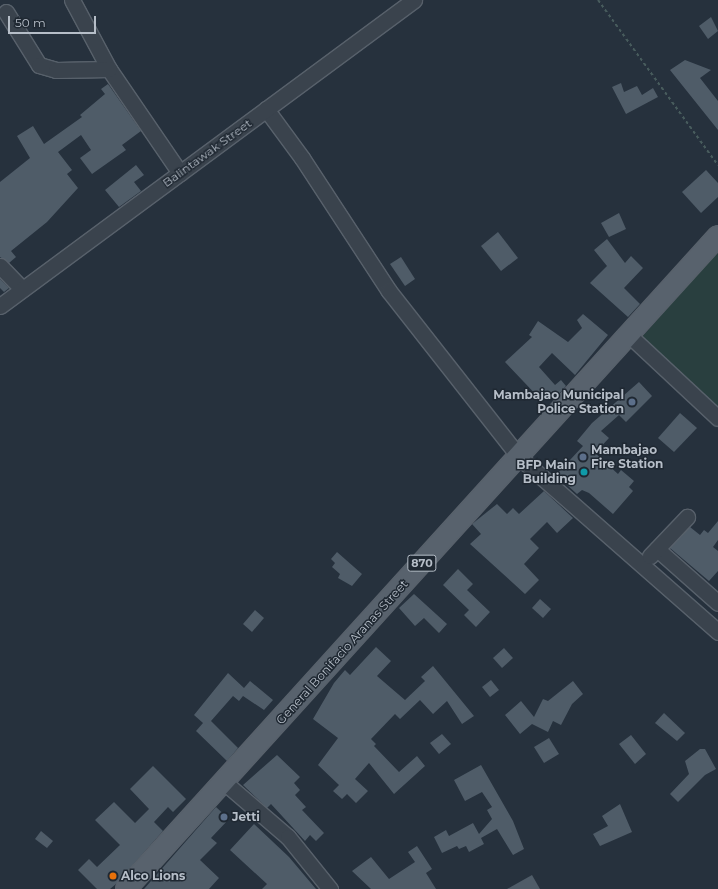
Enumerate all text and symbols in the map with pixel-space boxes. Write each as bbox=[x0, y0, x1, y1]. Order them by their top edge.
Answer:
scale bar bbox=[10, 8, 98, 34]
text: 50 m bbox=[15, 15, 46, 30]
street label: Balintawak Street bbox=[160, 116, 254, 190]
place label: Mambajao Municipal Police Station bbox=[493, 388, 624, 416]
marker: Mambajao Municipal Police Station bbox=[627, 397, 637, 407]
place label: Mambajao Fire Station bbox=[591, 443, 663, 471]
marker: Mambajao Fire Station bbox=[578, 452, 588, 462]
place label: BFP Main Building bbox=[516, 458, 576, 486]
marker: BFP Main Building bbox=[579, 467, 589, 477]
road number: 870 bbox=[407, 554, 437, 572]
street label: General Bonifacio Aranas Street bbox=[273, 577, 411, 727]
place label: Jetti bbox=[232, 810, 260, 824]
marker: Jetti bbox=[219, 812, 229, 822]
place label: Alco Lions bbox=[121, 869, 185, 883]
marker: Alco Lions bbox=[108, 871, 118, 881]

